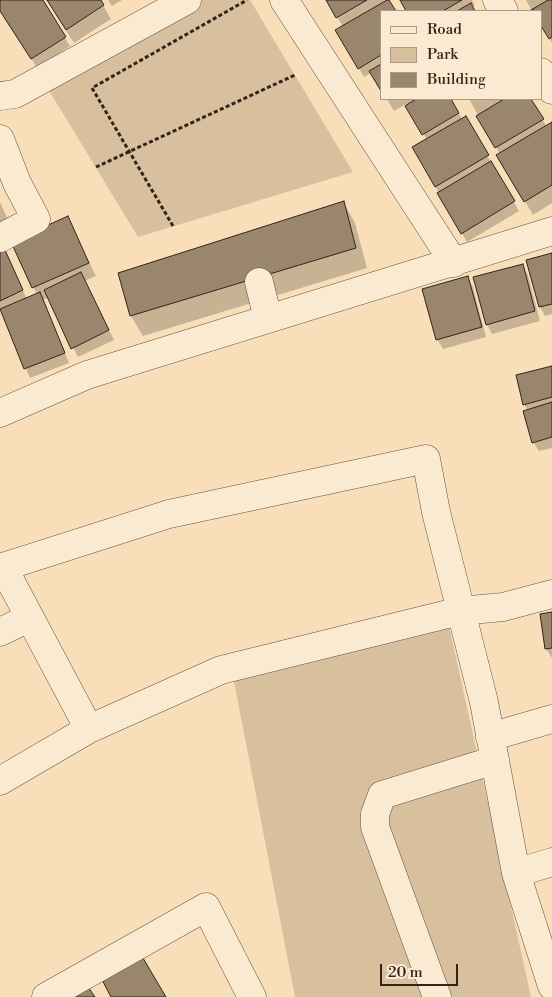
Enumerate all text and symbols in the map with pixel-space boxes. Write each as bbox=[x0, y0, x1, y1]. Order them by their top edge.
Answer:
legend bbox=[380, 10, 542, 100]
text: Road bbox=[427, 20, 462, 39]
text: Park bbox=[427, 45, 458, 64]
text: Building bbox=[427, 70, 486, 89]
scale bar bbox=[382, 954, 460, 986]
text: 20 m bbox=[388, 963, 423, 982]

